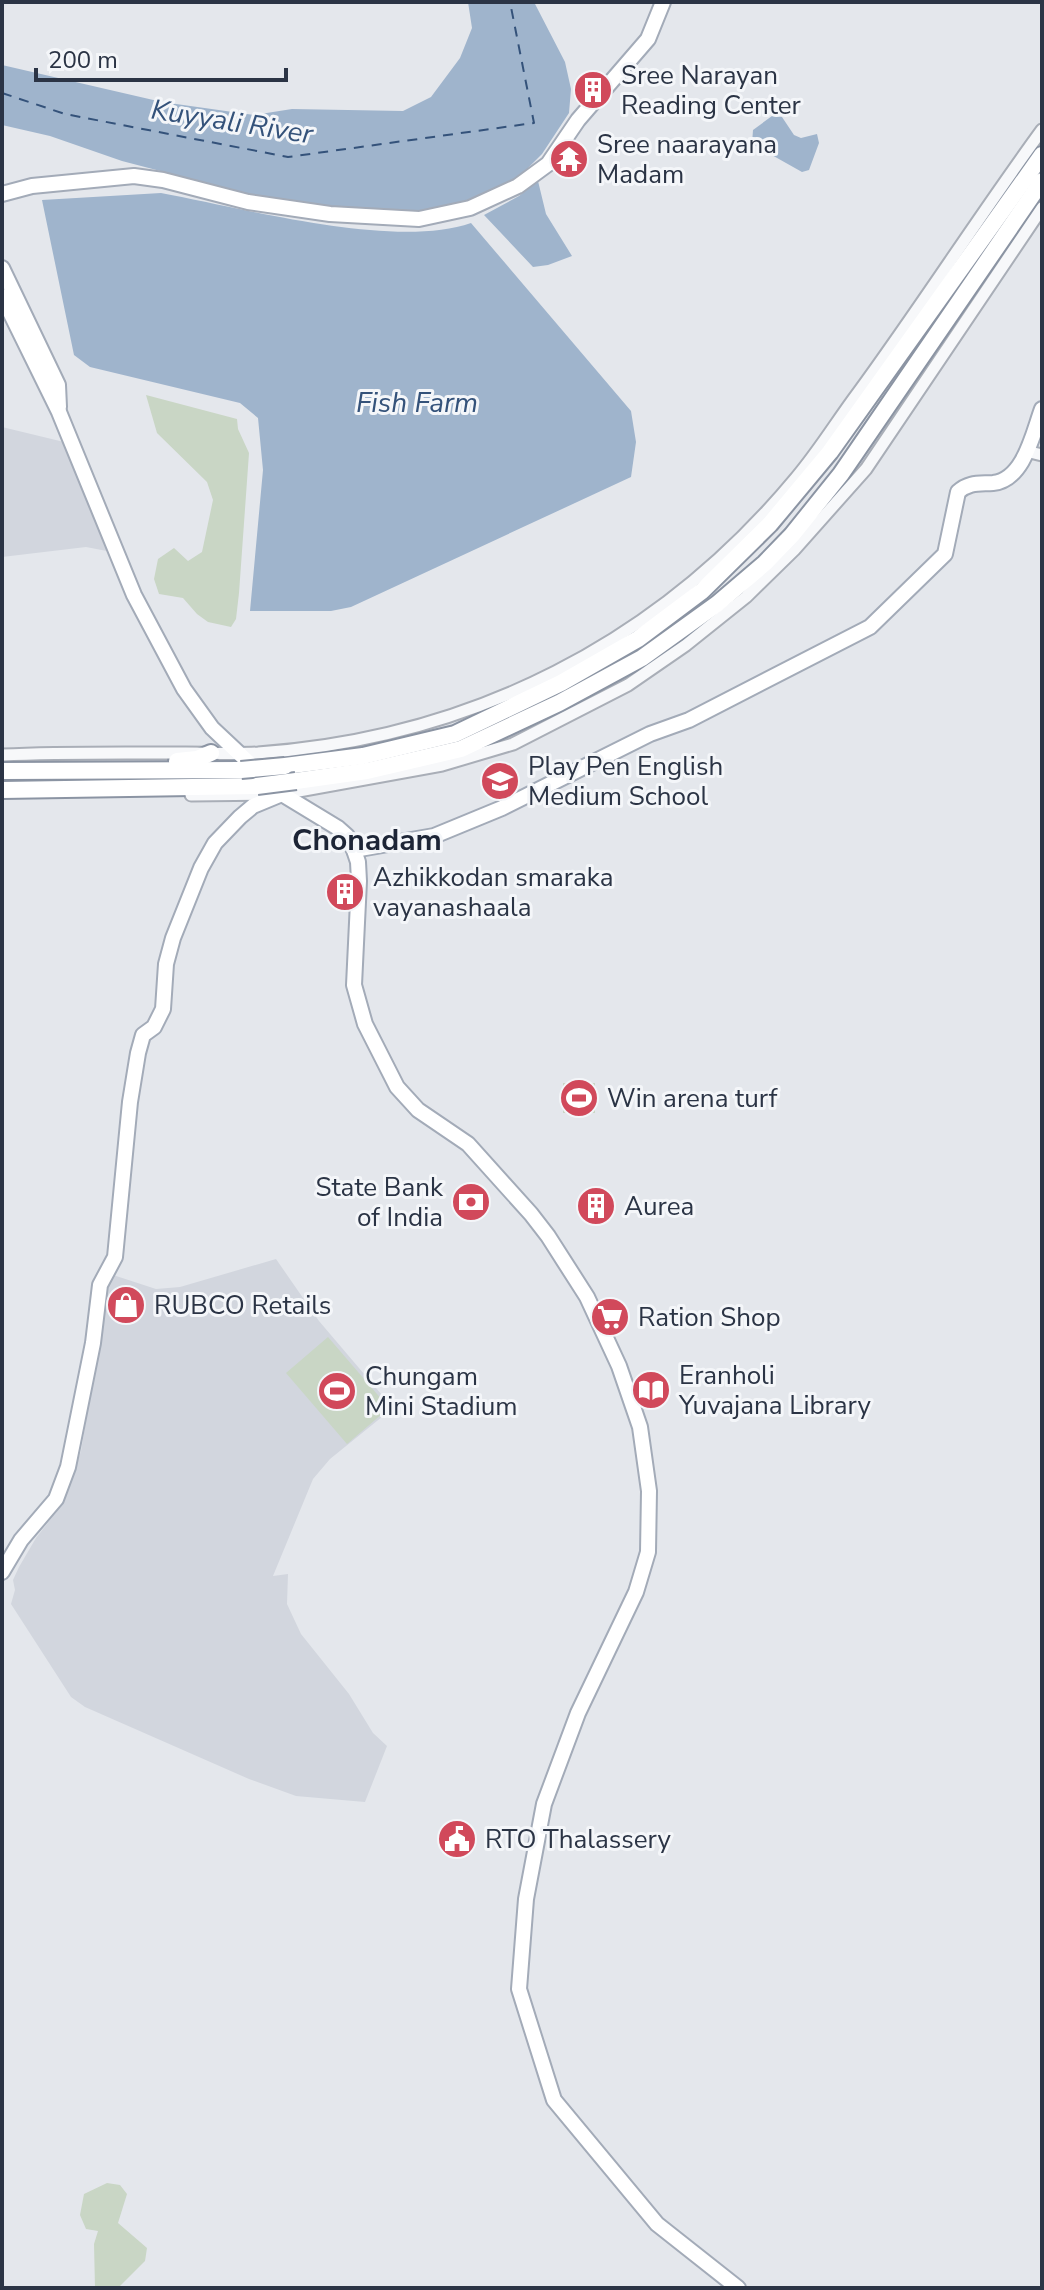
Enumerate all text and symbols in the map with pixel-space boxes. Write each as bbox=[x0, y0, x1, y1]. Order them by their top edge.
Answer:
scale bar bbox=[36, 32, 286, 82]
text: 200 m bbox=[48, 44, 118, 76]
place label: Sree Narayan Reading Center bbox=[621, 58, 802, 123]
building icon: Sree Narayan Reading Center bbox=[572, 69, 614, 111]
water label: Kuyyali River bbox=[148, 90, 316, 154]
place label: Sree naarayana Madam bbox=[597, 127, 777, 192]
temple icon: Sree naarayana Madam bbox=[548, 138, 590, 180]
water label: Fish Farm bbox=[356, 384, 478, 422]
place label: Play Pen English Medium School bbox=[528, 749, 723, 814]
school or university icon: Play Pen English Medium School bbox=[479, 760, 521, 802]
district label: Chonadam bbox=[292, 820, 442, 861]
place label: Azhikkodan smaraka vayanashaala bbox=[373, 860, 613, 925]
building icon: Azhikkodan smaraka vayanashaala bbox=[324, 871, 366, 913]
sports icon: Win arena turf bbox=[558, 1077, 600, 1119]
place label: Win arena turf bbox=[607, 1081, 778, 1116]
place label: State Bank of India bbox=[316, 1170, 444, 1235]
bank icon: State Bank of India bbox=[450, 1181, 492, 1223]
building icon: Aurea bbox=[575, 1185, 617, 1227]
place label: Aurea bbox=[624, 1189, 694, 1224]
shop icon: RUBCO Retails bbox=[105, 1284, 147, 1326]
place label: RUBCO Retails bbox=[154, 1288, 331, 1323]
supermarket icon: Ration Shop bbox=[589, 1296, 631, 1338]
place label: Ration Shop bbox=[638, 1300, 781, 1335]
place label: Eranholi Yuvajana Library bbox=[678, 1358, 872, 1423]
place label: Chungam Mini Stadium bbox=[365, 1359, 518, 1424]
library icon: Eranholi Yuvajana Library bbox=[630, 1369, 672, 1411]
sports icon: Chungam Mini Stadium bbox=[316, 1370, 358, 1412]
public building icon: RTO Thalassery bbox=[436, 1818, 478, 1860]
place label: RTO Thalassery bbox=[485, 1822, 672, 1857]

